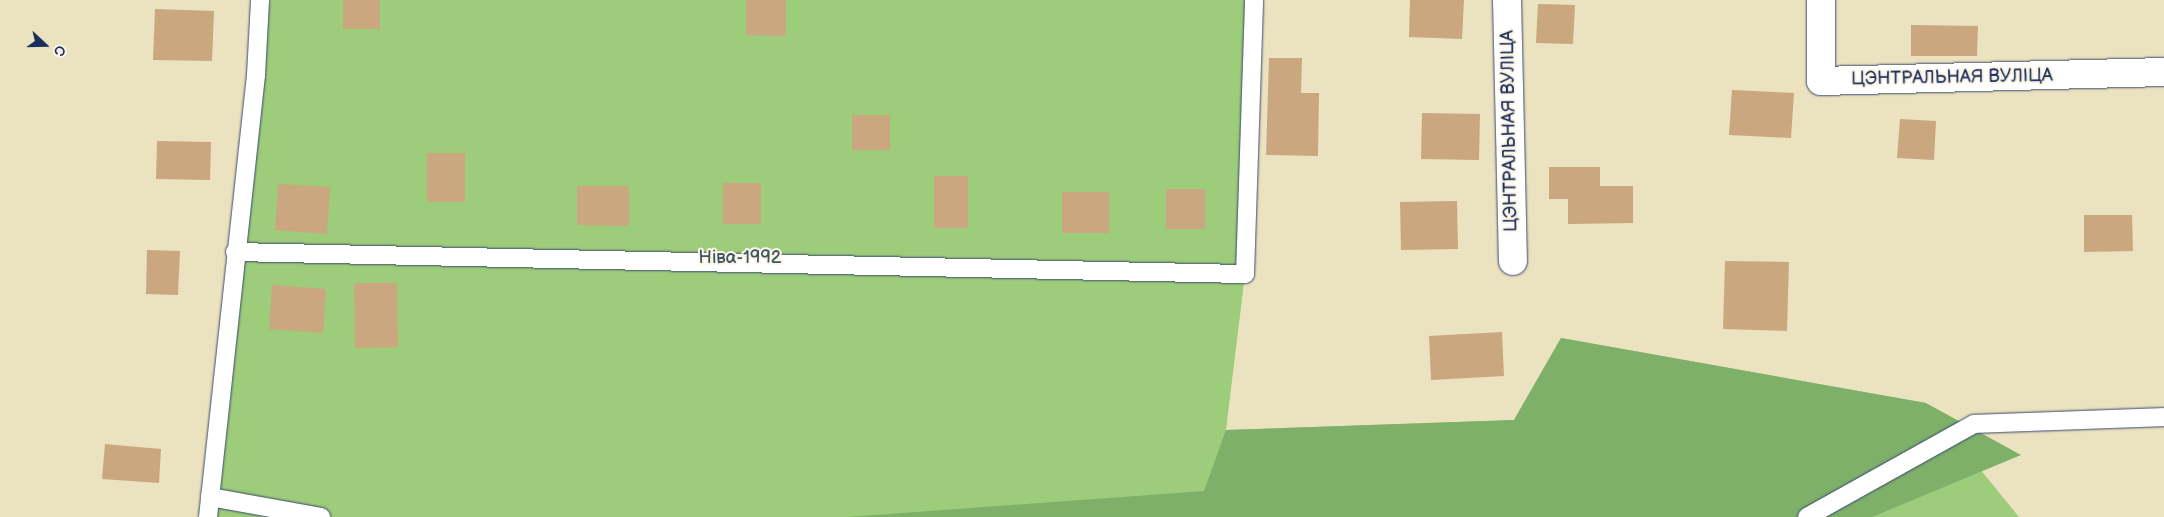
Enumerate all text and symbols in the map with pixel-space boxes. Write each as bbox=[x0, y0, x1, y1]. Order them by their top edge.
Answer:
north arrow bbox=[20, 20, 70, 70]
street label: ЦЭНТРАЛЬНАЯ ВУЛІЦА bbox=[1497, 30, 1523, 232]
text: С bbox=[50, 43, 69, 58]
street label: ЦЭНТРАЛЬНАЯ ВУЛІЦА bbox=[1851, 65, 2053, 91]
park label: Ніва-1992 bbox=[699, 247, 781, 269]

